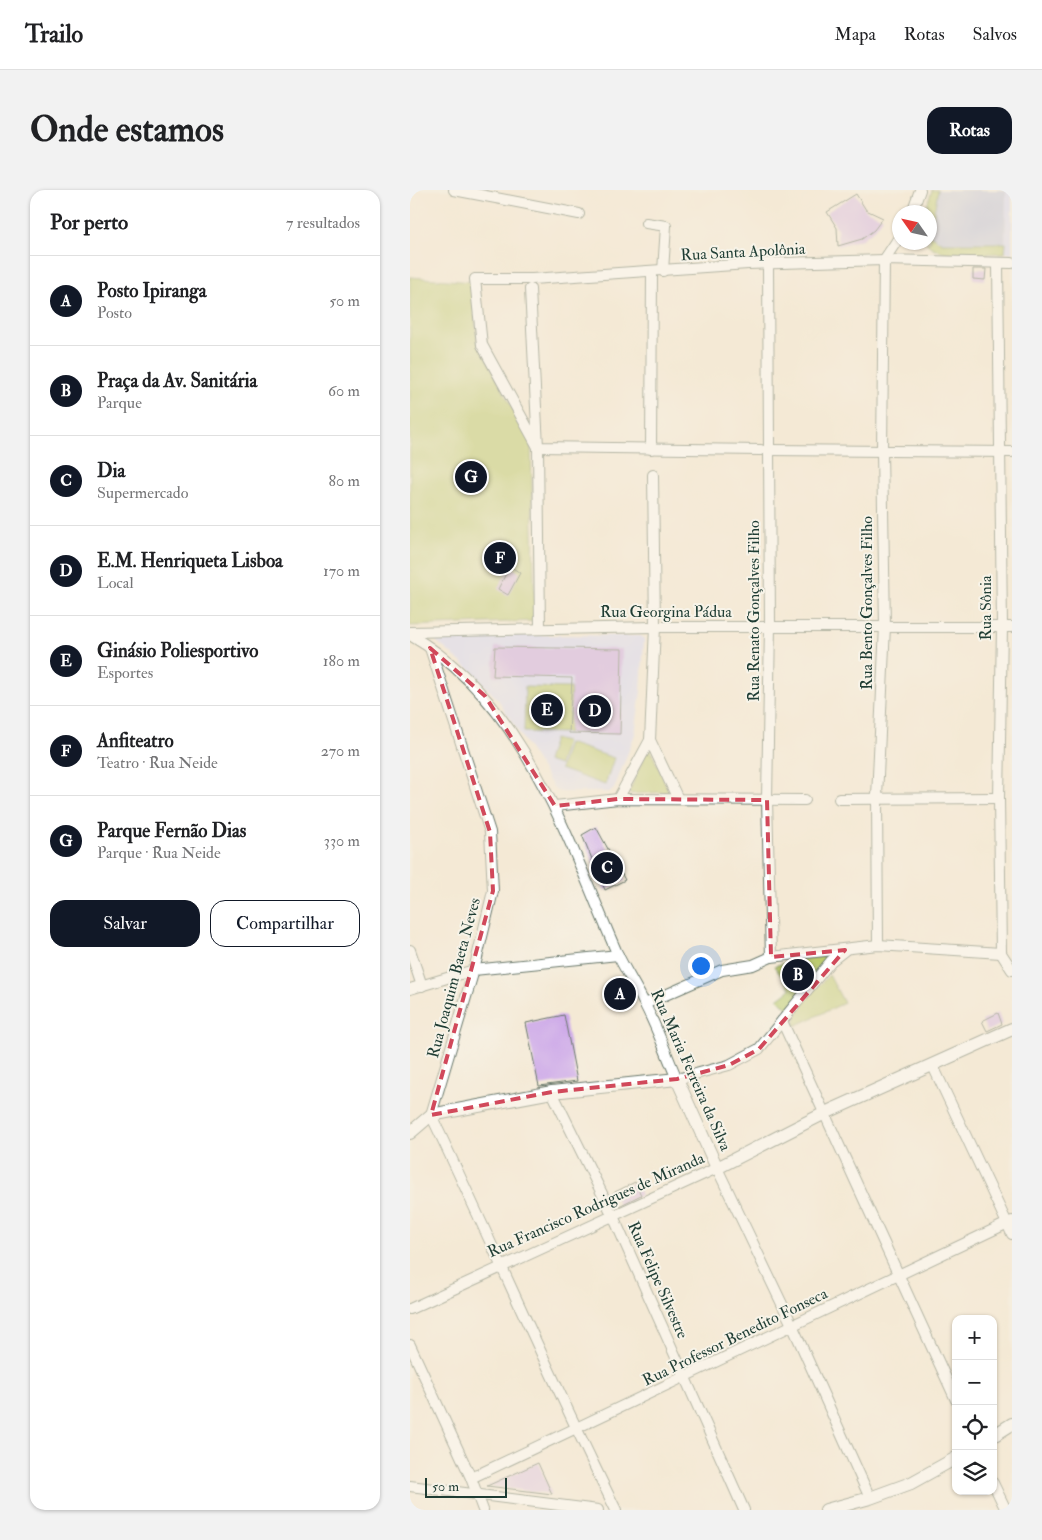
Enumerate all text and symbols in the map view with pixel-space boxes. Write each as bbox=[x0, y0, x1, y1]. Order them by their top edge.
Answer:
text: Trailo bbox=[25, 19, 83, 50]
text: Mapa bbox=[835, 23, 876, 46]
text: Rotas bbox=[904, 23, 945, 46]
text: Salvos bbox=[973, 23, 1017, 46]
button: Rotas bbox=[927, 107, 1012, 154]
text: Onde estamos bbox=[30, 108, 224, 152]
north arrow bbox=[892, 205, 937, 250]
text: Por perto bbox=[50, 209, 128, 236]
text: 7 resultados bbox=[286, 213, 360, 233]
street label: Rua Santa Apolônia bbox=[680, 239, 806, 266]
text: Posto Ipiranga bbox=[97, 279, 206, 303]
text: A bbox=[61, 291, 71, 311]
text: 50 m bbox=[329, 291, 360, 311]
text: Posto bbox=[97, 303, 132, 323]
text: Praça da Av. Sanitária bbox=[97, 369, 257, 393]
text: B bbox=[61, 381, 71, 401]
text: 60 m bbox=[328, 381, 360, 401]
text: Parque bbox=[97, 393, 142, 413]
pin: G bbox=[455, 458, 487, 496]
text: Dia bbox=[97, 459, 125, 483]
text: C bbox=[60, 471, 72, 491]
text: 80 m bbox=[329, 471, 360, 491]
text: Supermercado bbox=[97, 483, 188, 503]
street label: Rua Bento Gonçalves Filho bbox=[857, 516, 877, 690]
street label: Rua Renato Gonçalves Filho bbox=[744, 520, 764, 702]
pin: F bbox=[484, 539, 516, 577]
text: E.M. Henriqueta Lisboa bbox=[97, 549, 283, 573]
text: D bbox=[59, 561, 73, 581]
text: 170 m bbox=[323, 561, 360, 581]
text: Local bbox=[97, 573, 134, 593]
street label: Rua Sônia bbox=[976, 575, 996, 641]
street label: Rua Georgina Pádua bbox=[600, 602, 732, 622]
text: Ginásio Poliesportivo bbox=[97, 639, 258, 663]
text: E bbox=[60, 651, 72, 671]
text: 180 m bbox=[323, 651, 360, 671]
text: Esportes bbox=[97, 663, 153, 683]
pin: E bbox=[531, 691, 563, 729]
pin: D bbox=[579, 692, 611, 730]
text: Anfiteatro bbox=[97, 729, 174, 753]
text: F bbox=[61, 741, 71, 761]
text: 270 m bbox=[321, 741, 360, 761]
text: Teatro · Rua Neide bbox=[97, 753, 218, 773]
text: Parque Fernão Dias bbox=[97, 819, 246, 843]
text: G bbox=[59, 831, 73, 851]
text: 330 m bbox=[324, 831, 360, 851]
text: Parque · Rua Neide bbox=[97, 843, 221, 863]
pin: C bbox=[591, 849, 623, 887]
street label: Rua Joaquim Baeta Neves bbox=[423, 896, 486, 1061]
button: Salvar bbox=[50, 900, 200, 947]
button: Compartilhar bbox=[210, 900, 360, 947]
your location bbox=[688, 953, 714, 979]
pin: B bbox=[782, 956, 814, 994]
pin: A bbox=[604, 975, 636, 1013]
street label: Rua Maria Ferreira da Silva bbox=[646, 986, 736, 1154]
street label: Rua Francisco Rodrigues de Miranda bbox=[484, 1148, 708, 1262]
street label: Rua Felipe Silvestre bbox=[622, 1218, 693, 1342]
street label: Rua Professor Benedito Fonseca bbox=[639, 1283, 831, 1391]
map controls bbox=[952, 1315, 997, 1495]
button: + bbox=[952, 1315, 997, 1360]
button: − bbox=[952, 1360, 997, 1405]
button: locate bbox=[952, 1405, 997, 1450]
button: layers bbox=[952, 1450, 997, 1495]
scale bar bbox=[425, 1475, 508, 1498]
text: 50 m bbox=[432, 1478, 459, 1495]

